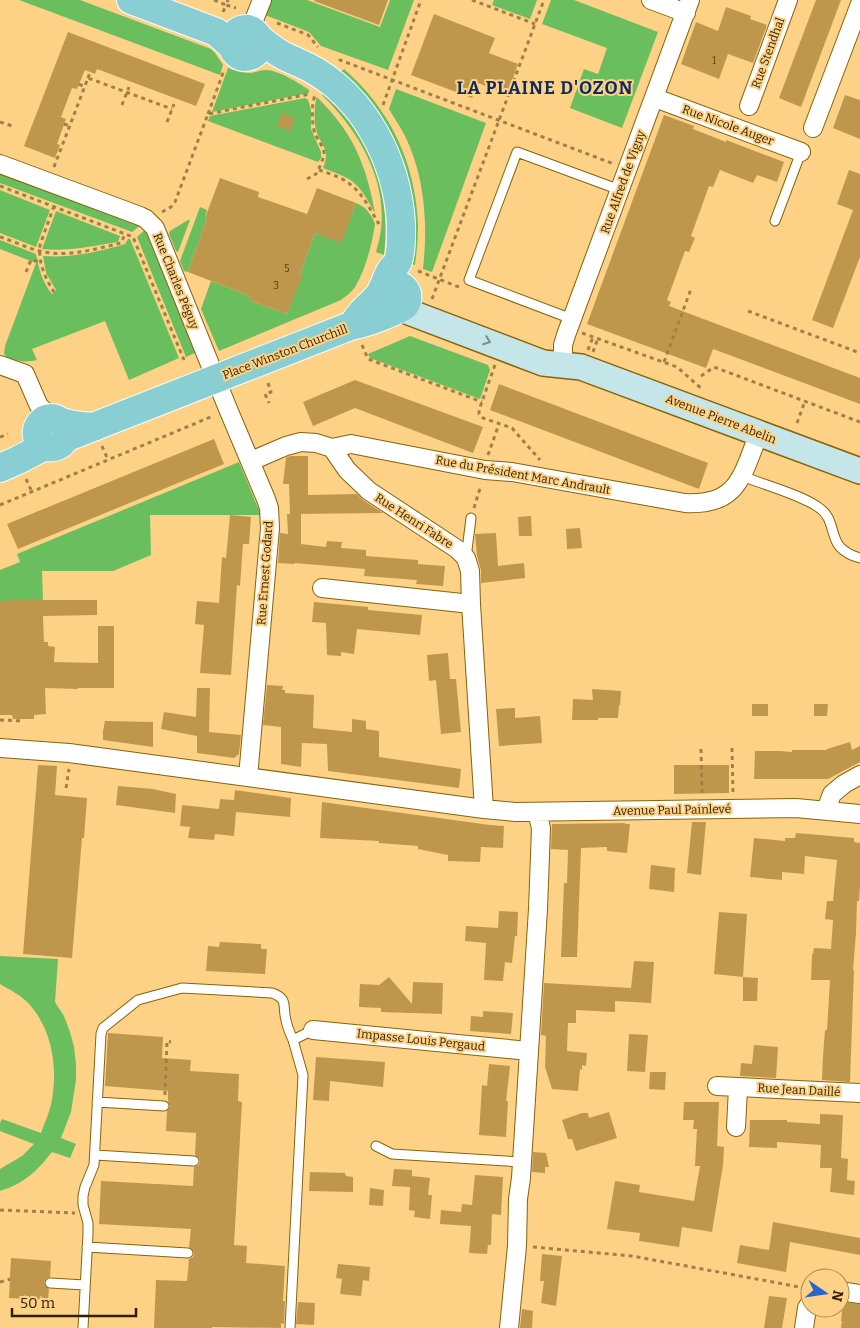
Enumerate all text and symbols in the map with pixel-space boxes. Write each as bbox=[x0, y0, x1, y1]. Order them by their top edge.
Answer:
street label: Rue Stendhal bbox=[749, 15, 787, 90]
house number: 1 bbox=[712, 55, 716, 67]
district label: LA PLAINE D'OZON bbox=[456, 77, 634, 99]
street label: Rue Nicole Auger bbox=[680, 102, 776, 148]
street label: Rue Alfred de Vigny bbox=[598, 128, 648, 236]
street label: Rue Charles Péguy bbox=[150, 231, 202, 332]
house number: 5 bbox=[284, 263, 290, 275]
house number: 3 bbox=[273, 280, 279, 292]
street label: Place Winston Churchill bbox=[221, 321, 350, 382]
one-way arrow bbox=[482, 336, 490, 346]
street label: Avenue Pierre Abelin bbox=[664, 391, 779, 447]
street label: Rue du Président Marc Andrault bbox=[434, 453, 612, 497]
street label: Rue Henri Fabre bbox=[372, 491, 456, 551]
street label: Rue Ernest Godard bbox=[254, 520, 276, 626]
street label: Avenue Paul Painlevé bbox=[613, 802, 731, 818]
street label: Impasse Louis Pergaud bbox=[356, 1026, 486, 1054]
street label: Rue Jean Daillé bbox=[757, 1081, 841, 1099]
north arrow bbox=[800, 1268, 850, 1318]
scale bar bbox=[12, 1286, 136, 1318]
text: N bbox=[828, 1289, 847, 1303]
text: 50 m bbox=[20, 1294, 56, 1312]

